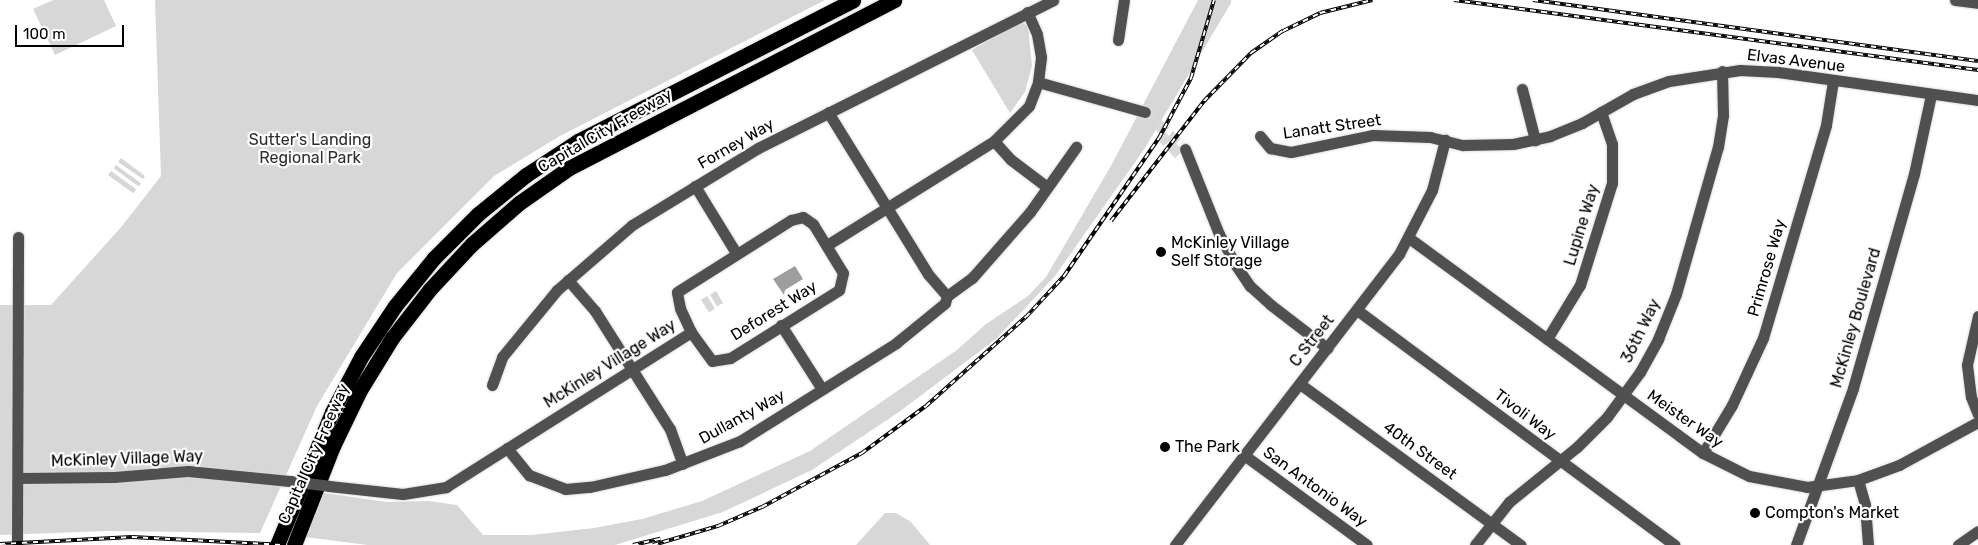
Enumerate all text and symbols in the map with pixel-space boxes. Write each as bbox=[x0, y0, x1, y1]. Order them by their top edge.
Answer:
scale bar bbox=[18, 15, 126, 47]
text: 100 m bbox=[23, 25, 65, 43]
street label: Elvas Avenue bbox=[1746, 45, 1846, 77]
street label: Capital City Freeway bbox=[534, 85, 676, 177]
street label: Lanatt Street bbox=[1282, 111, 1382, 143]
street label: Forney Way bbox=[694, 114, 778, 174]
park label: Sutter's Landing Regional Park bbox=[249, 130, 371, 168]
street label: Lupine Way bbox=[1560, 182, 1604, 268]
street label: Primrose Way bbox=[1744, 217, 1790, 319]
place label: McKinley Village Self Storage bbox=[1171, 233, 1290, 271]
marker: McKinley Village Self Storage bbox=[1155, 246, 1167, 258]
street label: McKinley Boulevard bbox=[1827, 246, 1885, 390]
street label: Deforest Way bbox=[727, 277, 821, 345]
street label: 36th Way bbox=[1617, 296, 1665, 366]
street label: C Street bbox=[1286, 311, 1338, 371]
street label: McKinley Village Way bbox=[540, 315, 680, 413]
street label: Capital City Freeway bbox=[274, 381, 354, 527]
street label: Dullanty Way bbox=[695, 385, 789, 449]
street label: Tivoli Way bbox=[1490, 386, 1560, 444]
street label: Meister Way bbox=[1643, 386, 1727, 452]
street label: 40th Street bbox=[1379, 418, 1461, 484]
place label: The Park bbox=[1175, 437, 1240, 457]
marker: The Park bbox=[1159, 441, 1171, 453]
street label: San Antonio Way bbox=[1259, 443, 1371, 531]
street label: McKinley Village Way bbox=[50, 447, 204, 471]
place label: Compton's Market bbox=[1765, 503, 1899, 523]
marker: Compton's Market bbox=[1749, 507, 1761, 519]

